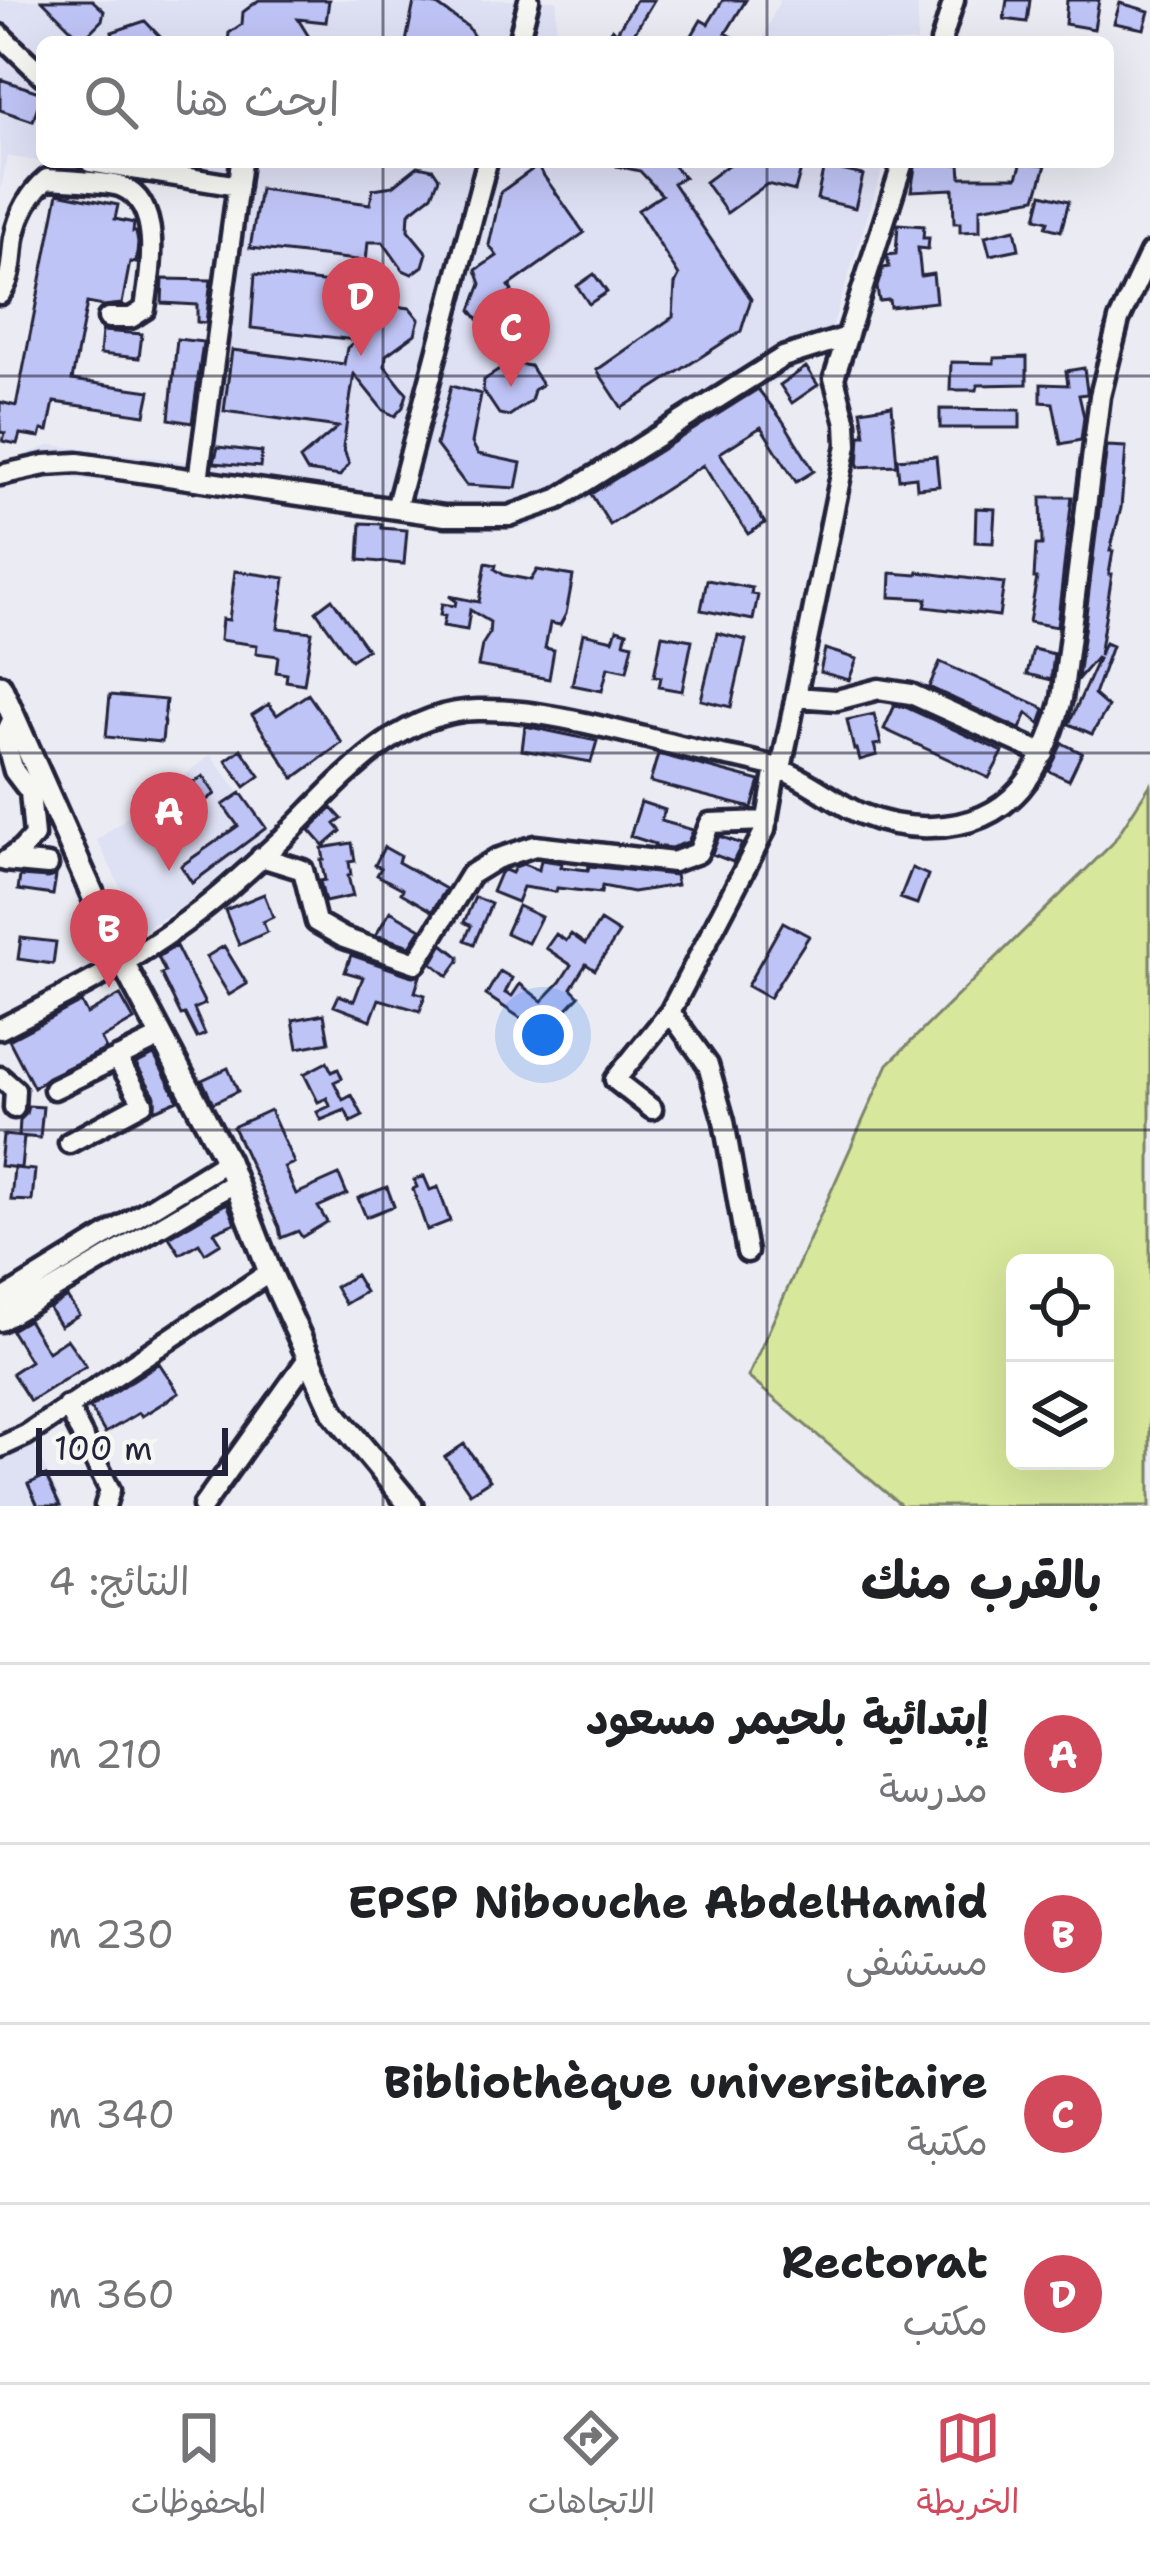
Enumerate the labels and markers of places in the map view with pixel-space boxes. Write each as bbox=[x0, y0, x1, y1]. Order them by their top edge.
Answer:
pin: D bbox=[322, 257, 400, 356]
pin: C bbox=[472, 288, 550, 387]
pin: A bbox=[130, 772, 208, 871]
pin: B bbox=[70, 889, 148, 988]

